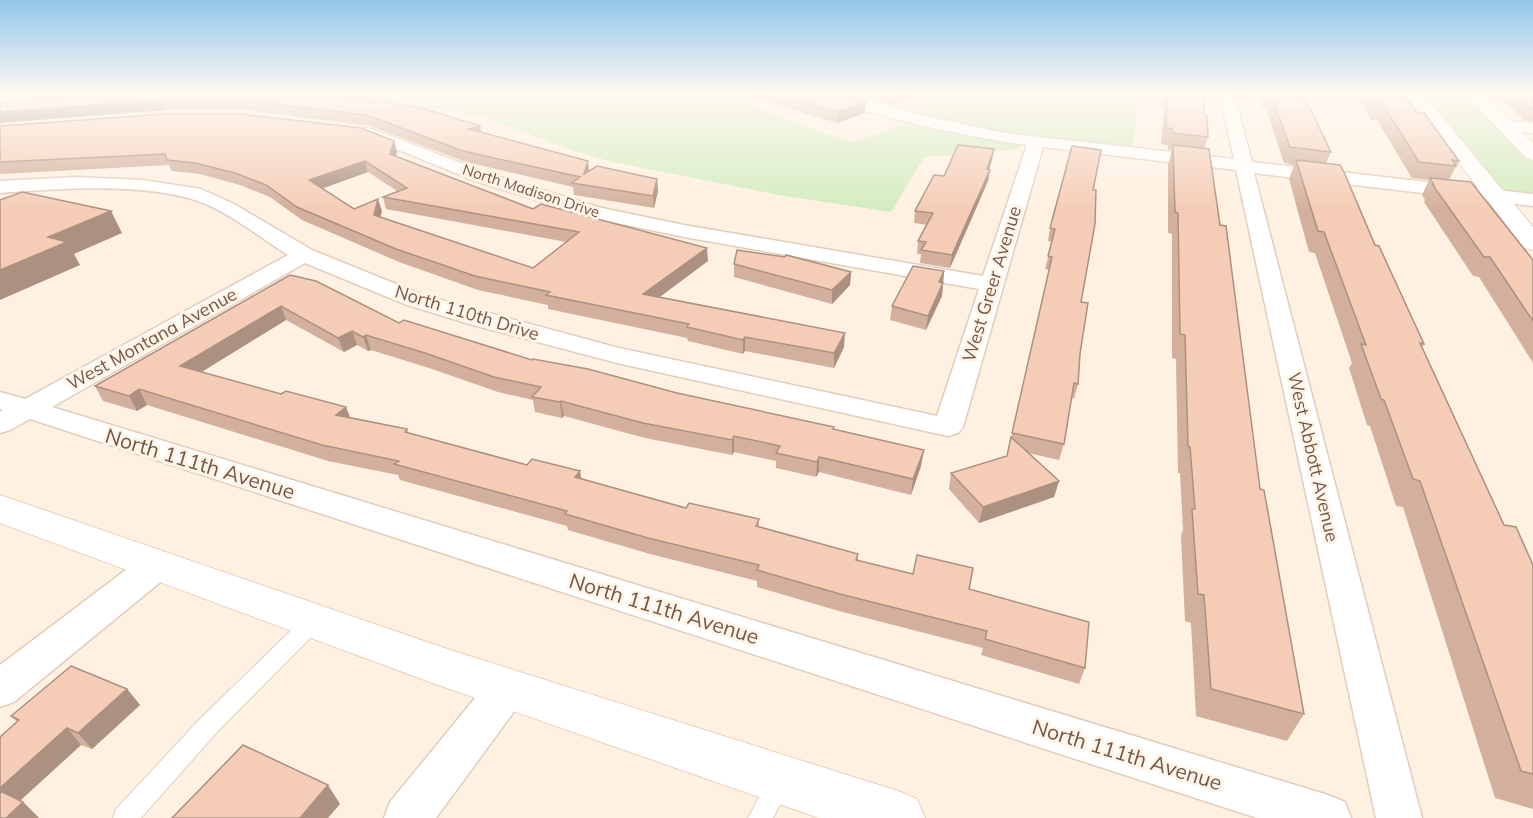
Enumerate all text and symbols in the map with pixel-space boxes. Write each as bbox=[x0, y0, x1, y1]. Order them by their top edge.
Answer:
street label: North Madison Drive bbox=[460, 159, 602, 222]
street label: West Greer Avenue bbox=[957, 203, 1026, 365]
street label: North 110th Drive bbox=[392, 280, 542, 345]
street label: West Montana Avenue bbox=[63, 282, 241, 395]
street label: West Abbott Avenue bbox=[1283, 370, 1344, 544]
street label: North 111th Avenue bbox=[102, 422, 298, 504]
street label: North 111th Avenue bbox=[566, 567, 762, 649]
street label: North 111th Avenue bbox=[1029, 713, 1225, 795]

